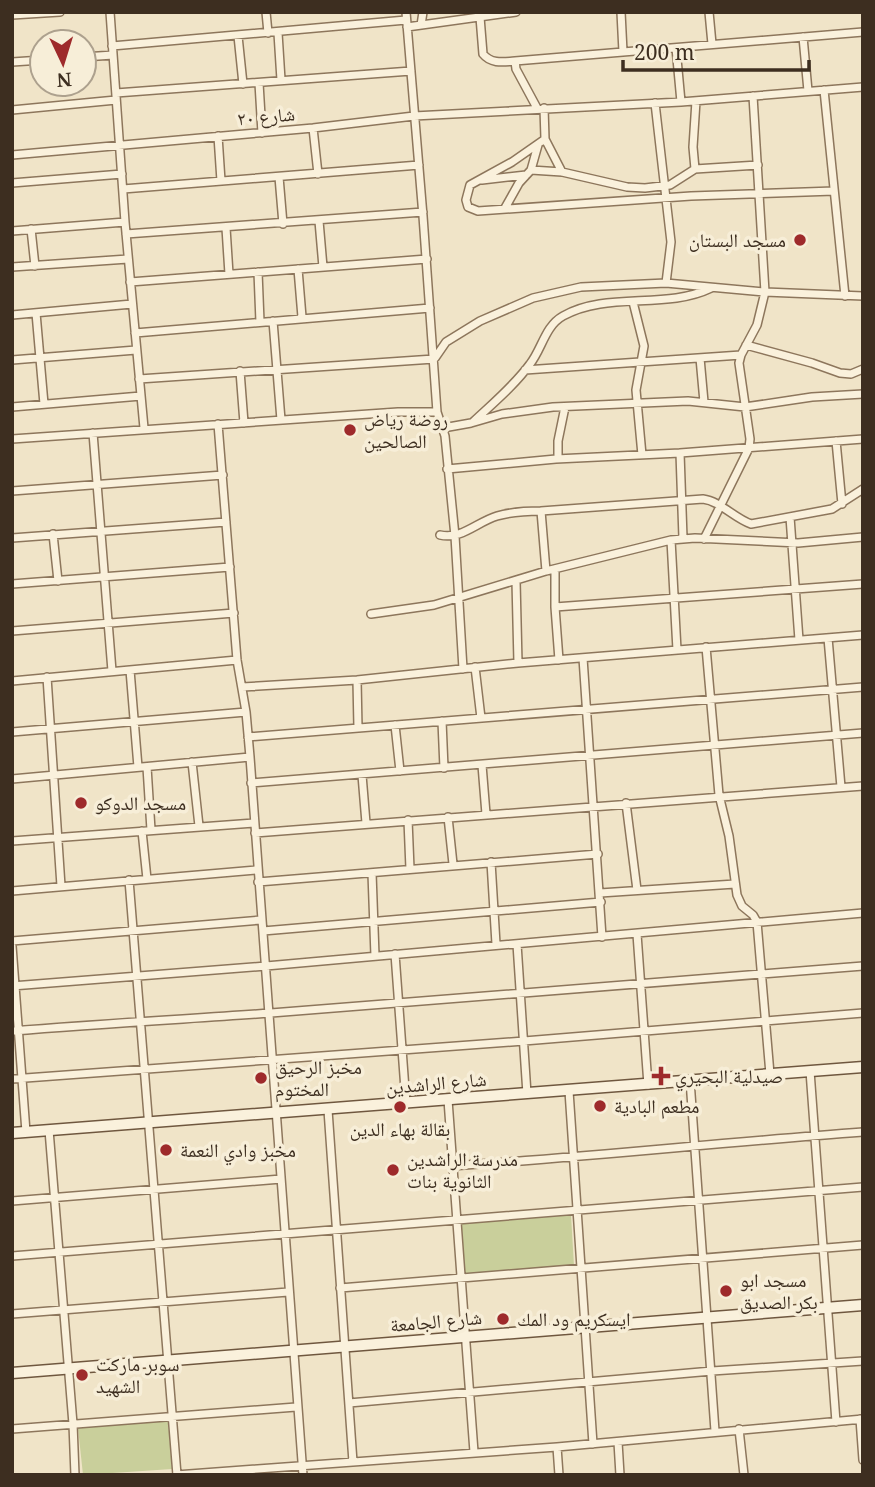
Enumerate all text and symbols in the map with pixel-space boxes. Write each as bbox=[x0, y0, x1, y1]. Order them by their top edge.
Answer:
north arrow bbox=[28, 28, 98, 98]
scale bar bbox=[623, 28, 808, 72]
text: 200 m bbox=[634, 38, 695, 66]
text: N bbox=[56, 66, 73, 93]
street label: شارع ٢٠ bbox=[236, 101, 296, 131]
place label: مسجد البستان bbox=[689, 227, 786, 253]
marker: مسجد البستان bbox=[792, 232, 808, 248]
place label: روضة رياض الصالحين bbox=[364, 406, 448, 454]
marker: روضة رياض الصالحين bbox=[342, 422, 358, 438]
place label: مسجد الدوكو bbox=[95, 790, 186, 816]
marker: مسجد الدوكو bbox=[73, 795, 89, 811]
place label: مخبز الرحيق المختوم bbox=[275, 1054, 362, 1103]
place label: صيدلية البحيري bbox=[675, 1063, 783, 1092]
street label: شارع الراشدين bbox=[385, 1066, 487, 1100]
marker: صيدلية البحيري bbox=[653, 1068, 669, 1084]
marker: مخبز الرحيق المختوم bbox=[253, 1070, 269, 1086]
place label: مطعم البادية bbox=[614, 1093, 699, 1119]
marker: مطعم البادية bbox=[592, 1098, 608, 1114]
marker: بقالة بهاء الدين bbox=[392, 1099, 408, 1115]
place label: بقالة بهاء الدين bbox=[350, 1116, 450, 1142]
place label: مخبز وادي النعمة bbox=[180, 1137, 296, 1166]
marker: مخبز وادي النعمة bbox=[158, 1142, 174, 1158]
place label: مدرسة الراشدين الثانوية بنات bbox=[407, 1146, 518, 1194]
marker: مدرسة الراشدين الثانوية بنات bbox=[385, 1162, 401, 1178]
place label: مسجد ابو بكر الصديق bbox=[740, 1267, 818, 1315]
marker: مسجد ابو بكر الصديق bbox=[718, 1283, 734, 1299]
street label: شارع الجامعة bbox=[389, 1304, 483, 1338]
place label: ايسكريم ود المك bbox=[517, 1306, 631, 1332]
marker: ايسكريم ود المك bbox=[495, 1311, 511, 1327]
place label: سوبر ماركت الشهيد bbox=[96, 1351, 179, 1399]
marker: سوبر ماركت الشهيد bbox=[74, 1367, 90, 1383]

